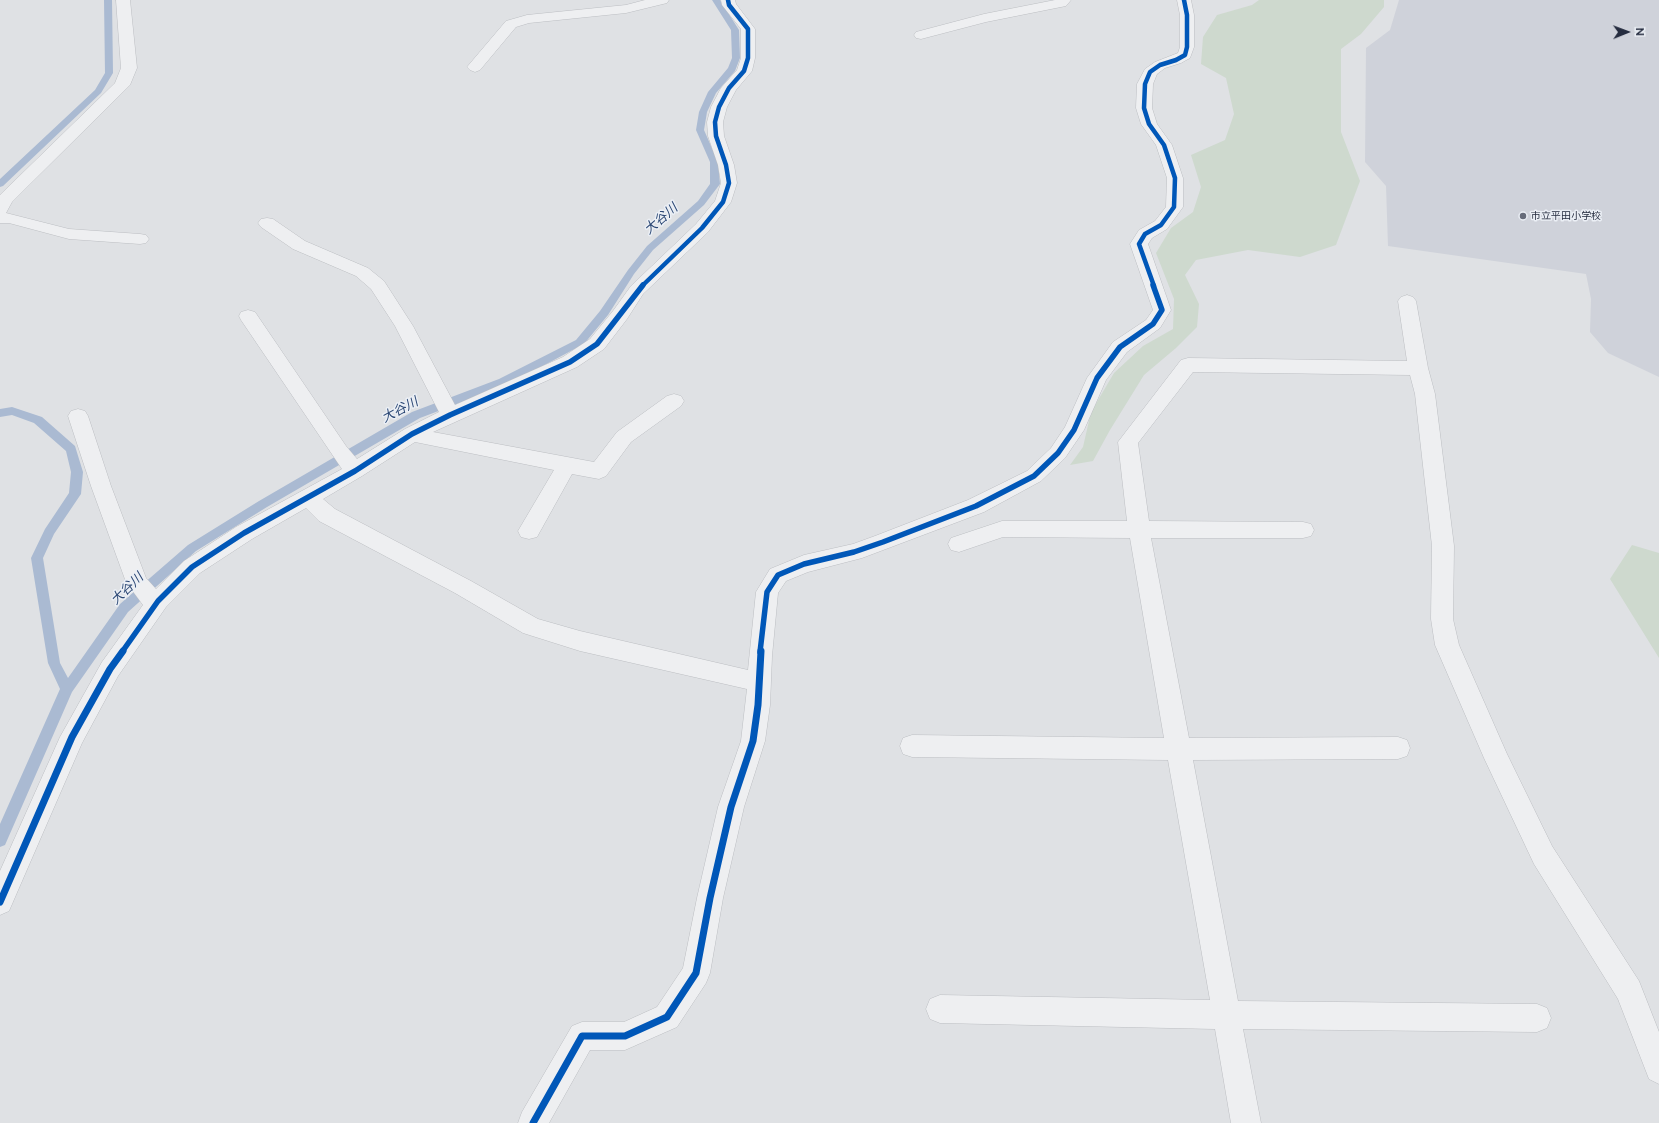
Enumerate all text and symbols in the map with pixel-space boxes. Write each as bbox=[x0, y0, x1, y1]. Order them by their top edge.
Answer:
north arrow bbox=[1607, 12, 1647, 52]
text: N bbox=[1633, 27, 1646, 36]
water label: 大谷川 bbox=[641, 200, 681, 238]
place label: 市立平田小学校 bbox=[1531, 210, 1601, 222]
marker: 市立平田小学校 bbox=[1518, 211, 1528, 221]
water label: 大谷川 bbox=[379, 394, 421, 426]
water label: 大谷川 bbox=[108, 570, 146, 608]

